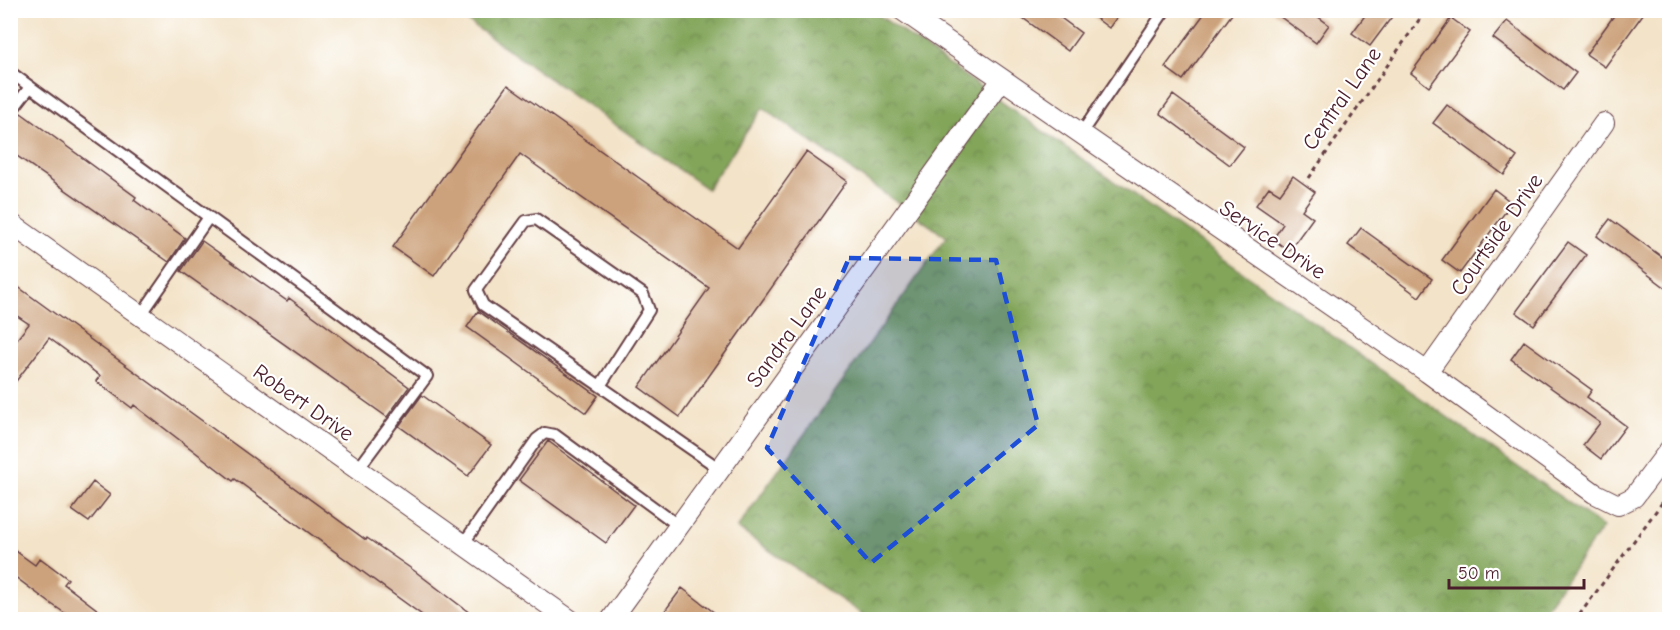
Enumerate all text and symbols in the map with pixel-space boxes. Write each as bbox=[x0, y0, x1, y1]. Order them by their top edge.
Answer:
street label: Central Lane bbox=[1297, 42, 1387, 155]
street label: Courtside Drive bbox=[1445, 169, 1548, 301]
street label: Service Drive bbox=[1214, 195, 1330, 285]
street label: Sandra Lane bbox=[741, 281, 832, 393]
street label: Robert Drive bbox=[248, 359, 359, 447]
scale bar bbox=[1449, 552, 1584, 590]
text: 50 m bbox=[1458, 563, 1500, 584]

